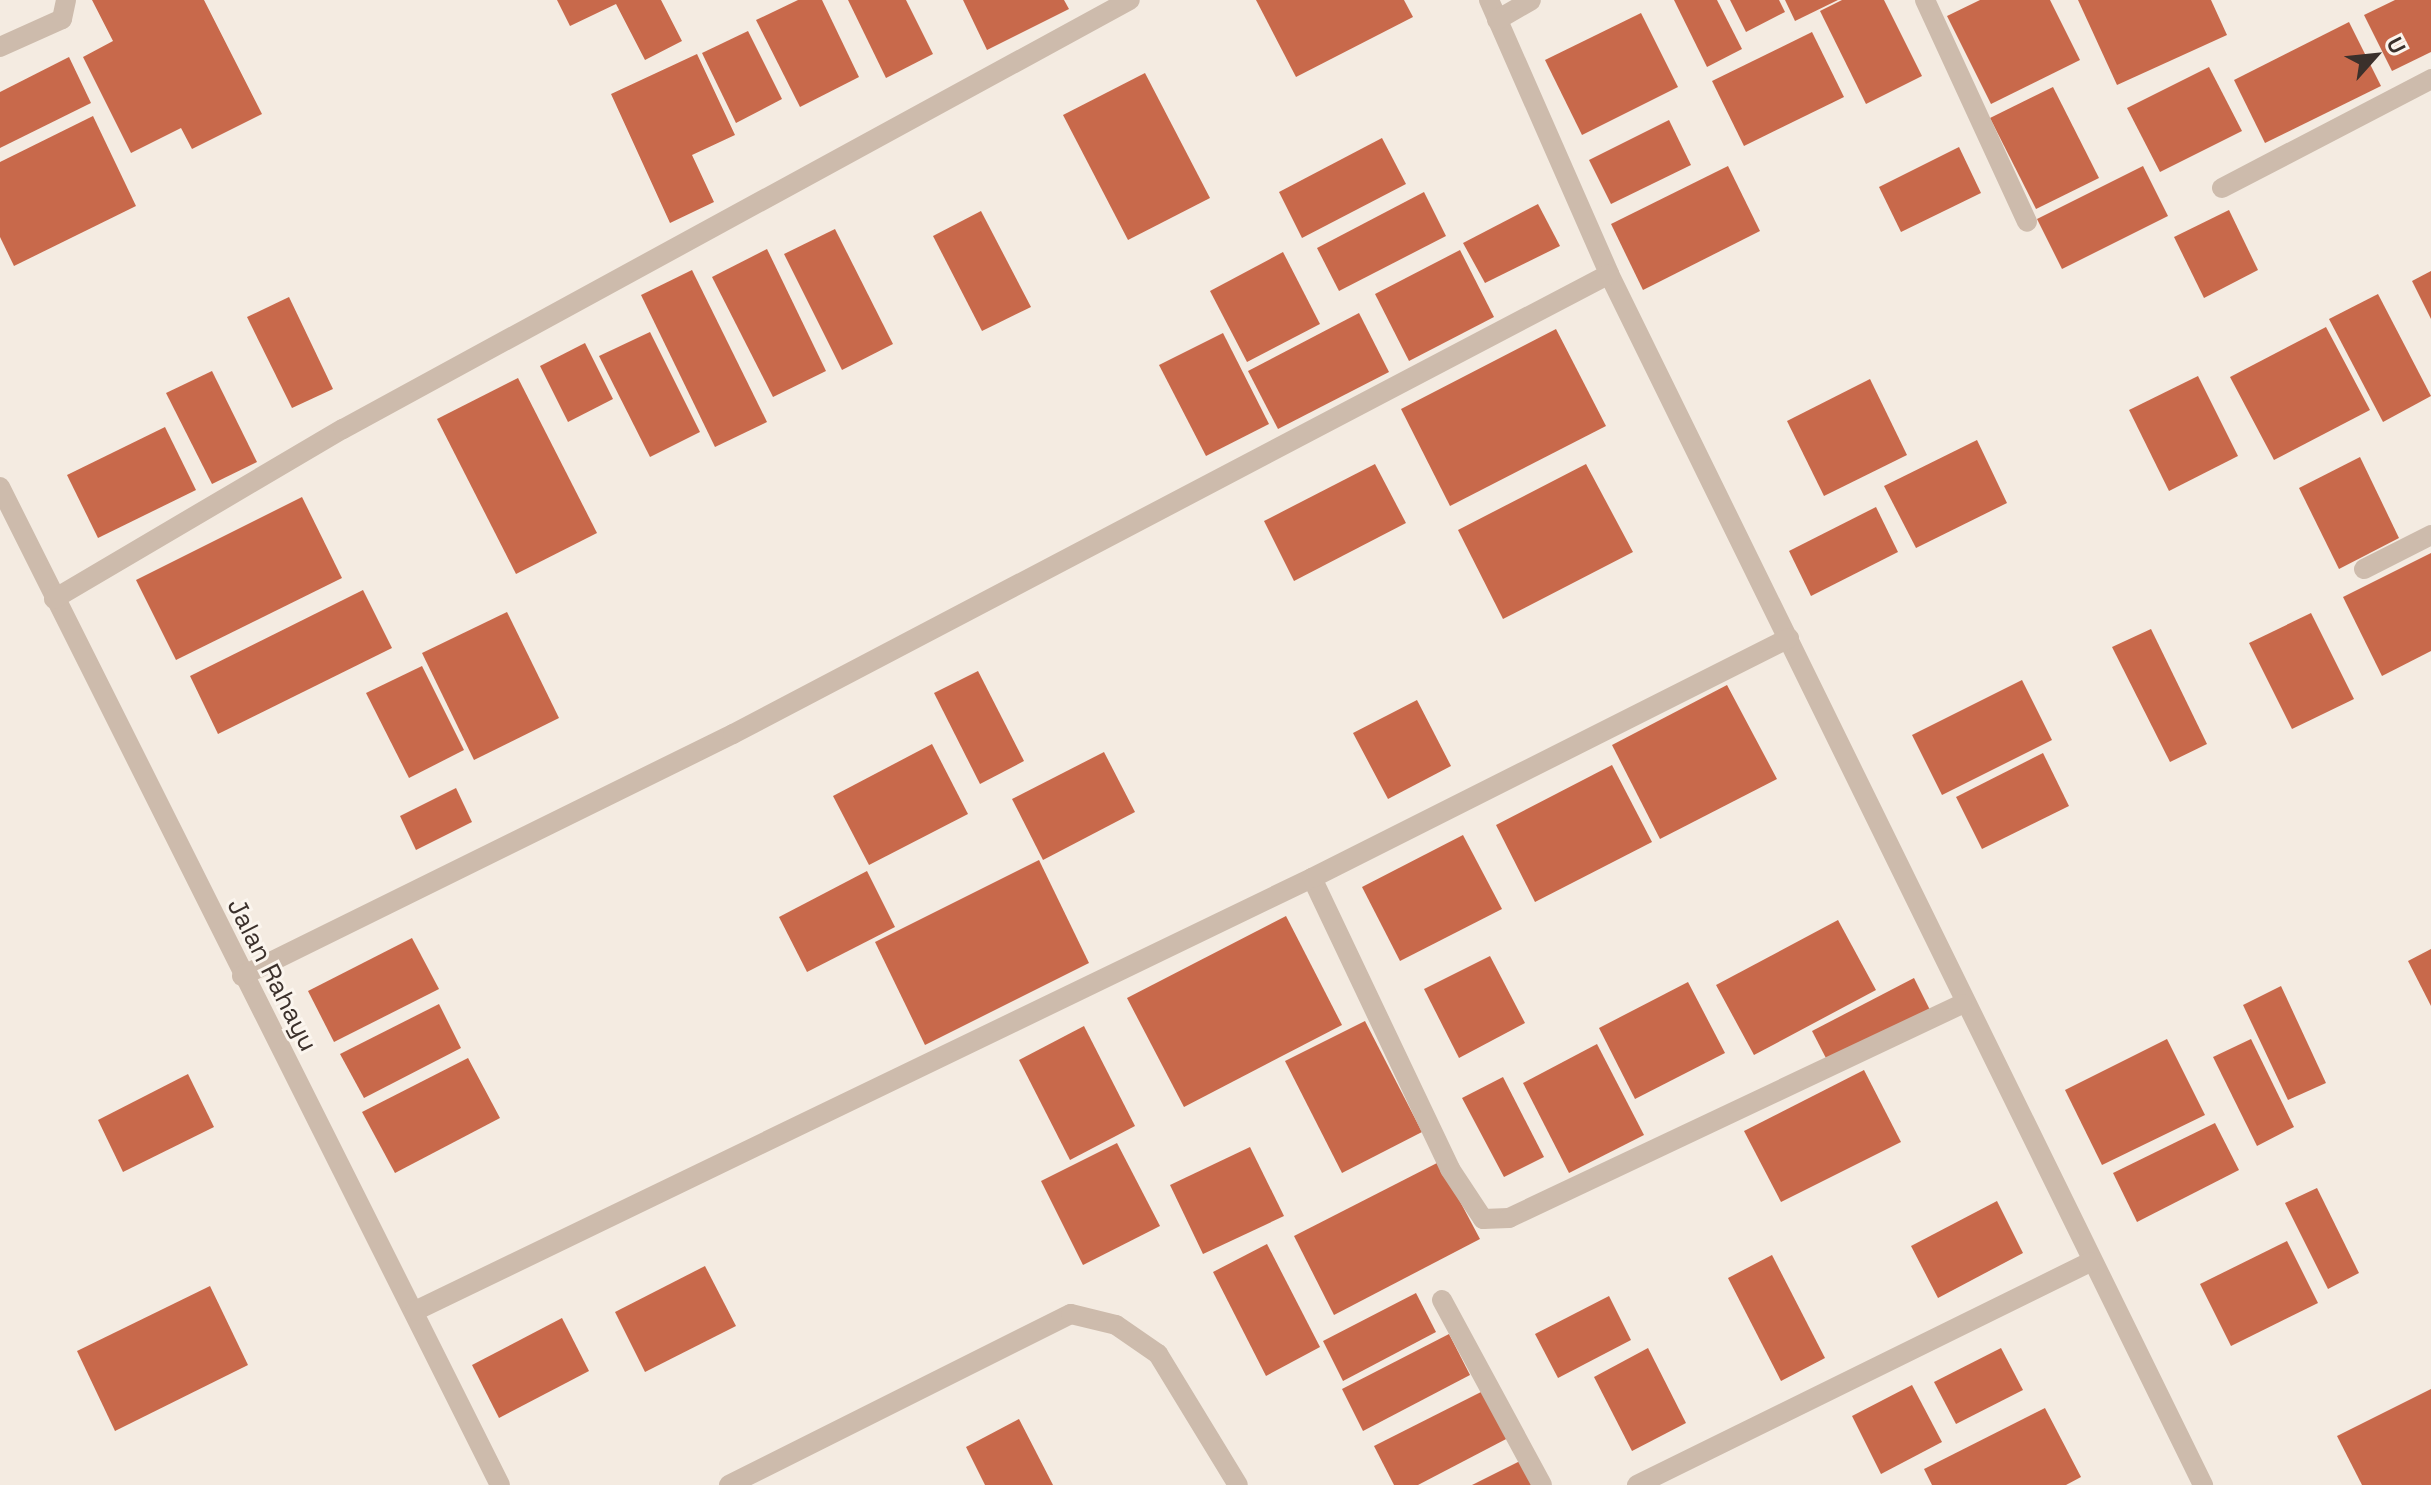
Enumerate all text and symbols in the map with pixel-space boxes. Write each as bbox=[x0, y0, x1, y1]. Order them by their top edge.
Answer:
north arrow bbox=[2335, 16, 2415, 96]
text: U bbox=[2381, 32, 2412, 58]
street label: Jalan Rahayu bbox=[220, 893, 324, 1057]

